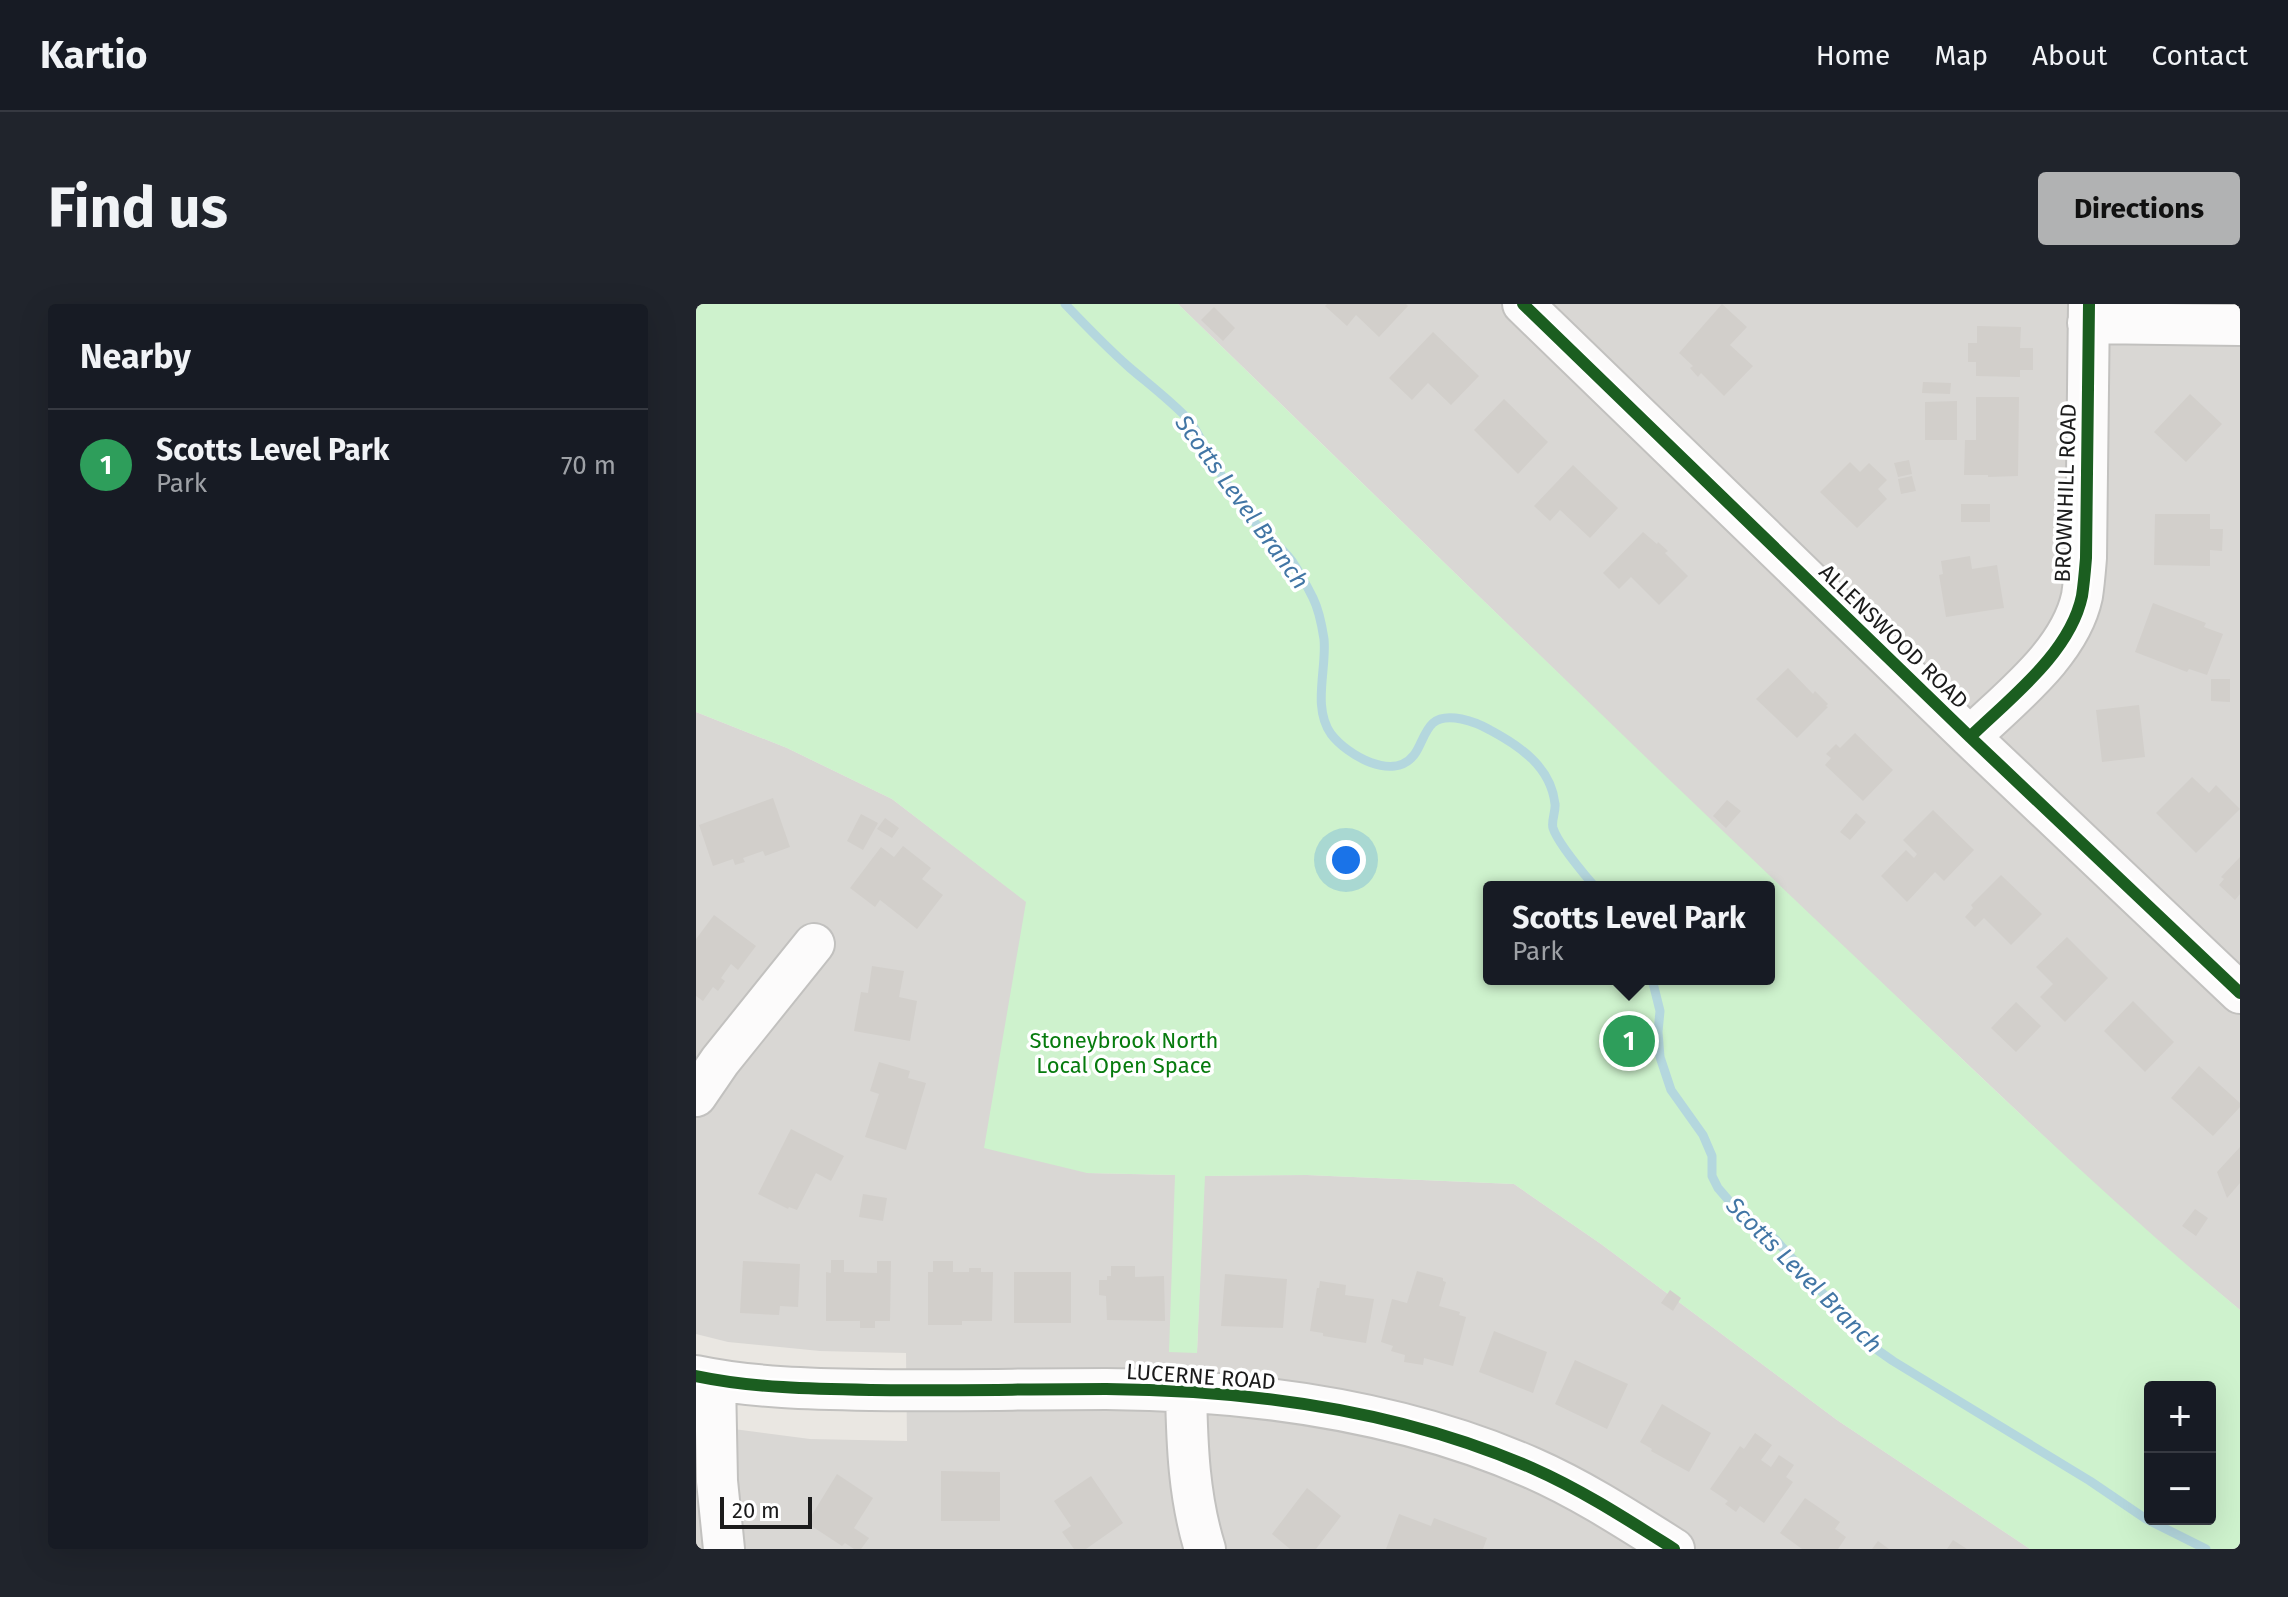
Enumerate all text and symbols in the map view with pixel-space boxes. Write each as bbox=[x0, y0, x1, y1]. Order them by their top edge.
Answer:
text: Kartio bbox=[40, 32, 147, 78]
text: Home bbox=[1816, 39, 1890, 72]
text: Map bbox=[1934, 39, 1988, 72]
text: About bbox=[2032, 39, 2107, 72]
text: Contact bbox=[2151, 39, 2248, 72]
button: Directions bbox=[2038, 172, 2240, 245]
text: Find us bbox=[48, 175, 228, 242]
text: Nearby bbox=[80, 336, 191, 377]
street label: BROWNHILL ROAD bbox=[2049, 403, 2082, 583]
water label: Scotts Level Branch bbox=[1169, 409, 1315, 594]
text: Scotts Level Park bbox=[156, 432, 389, 468]
text: 1 bbox=[100, 450, 112, 481]
text: 70 m bbox=[561, 450, 616, 481]
text: Park bbox=[156, 468, 207, 499]
street label: ALLENSWOOD ROAD bbox=[1814, 558, 1974, 714]
your location bbox=[1326, 840, 1366, 880]
popup bbox=[1483, 881, 1775, 985]
text: Scotts Level Park bbox=[1512, 900, 1746, 936]
text: Park bbox=[1512, 936, 1563, 967]
pin: 1 bbox=[1603, 1011, 1655, 1071]
park label: Stoneybrook North Local Open Space bbox=[1030, 1027, 1218, 1079]
water label: Scotts Level Branch bbox=[1720, 1191, 1888, 1359]
street label: LUCERNE ROAD bbox=[1125, 1358, 1277, 1395]
map controls bbox=[2144, 1381, 2216, 1525]
button: + bbox=[2144, 1381, 2216, 1453]
button: − bbox=[2144, 1453, 2216, 1525]
scale bar bbox=[720, 1493, 812, 1529]
text: 20 m bbox=[732, 1497, 780, 1524]

